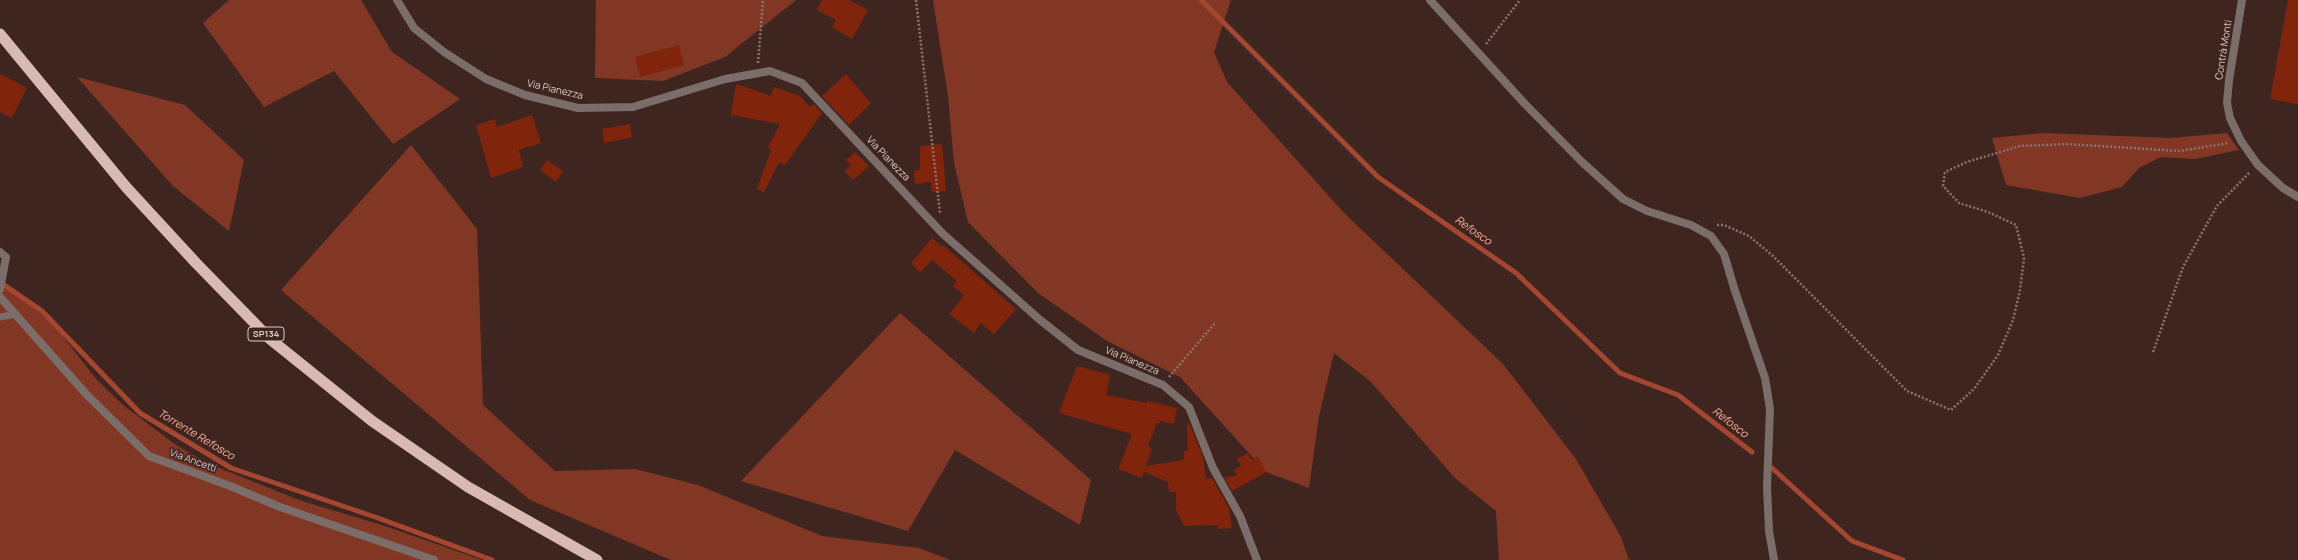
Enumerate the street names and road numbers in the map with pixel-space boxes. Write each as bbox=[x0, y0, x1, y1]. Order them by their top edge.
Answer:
street label: Contrà Monti bbox=[2213, 19, 2235, 81]
street label: Via Pianezza bbox=[526, 78, 584, 102]
street label: Via Pianezza bbox=[864, 134, 912, 184]
road number: SP134 bbox=[248, 327, 284, 341]
street label: Via Pianezza bbox=[1103, 344, 1161, 378]
street label: Via Ancetti bbox=[168, 447, 218, 475]

